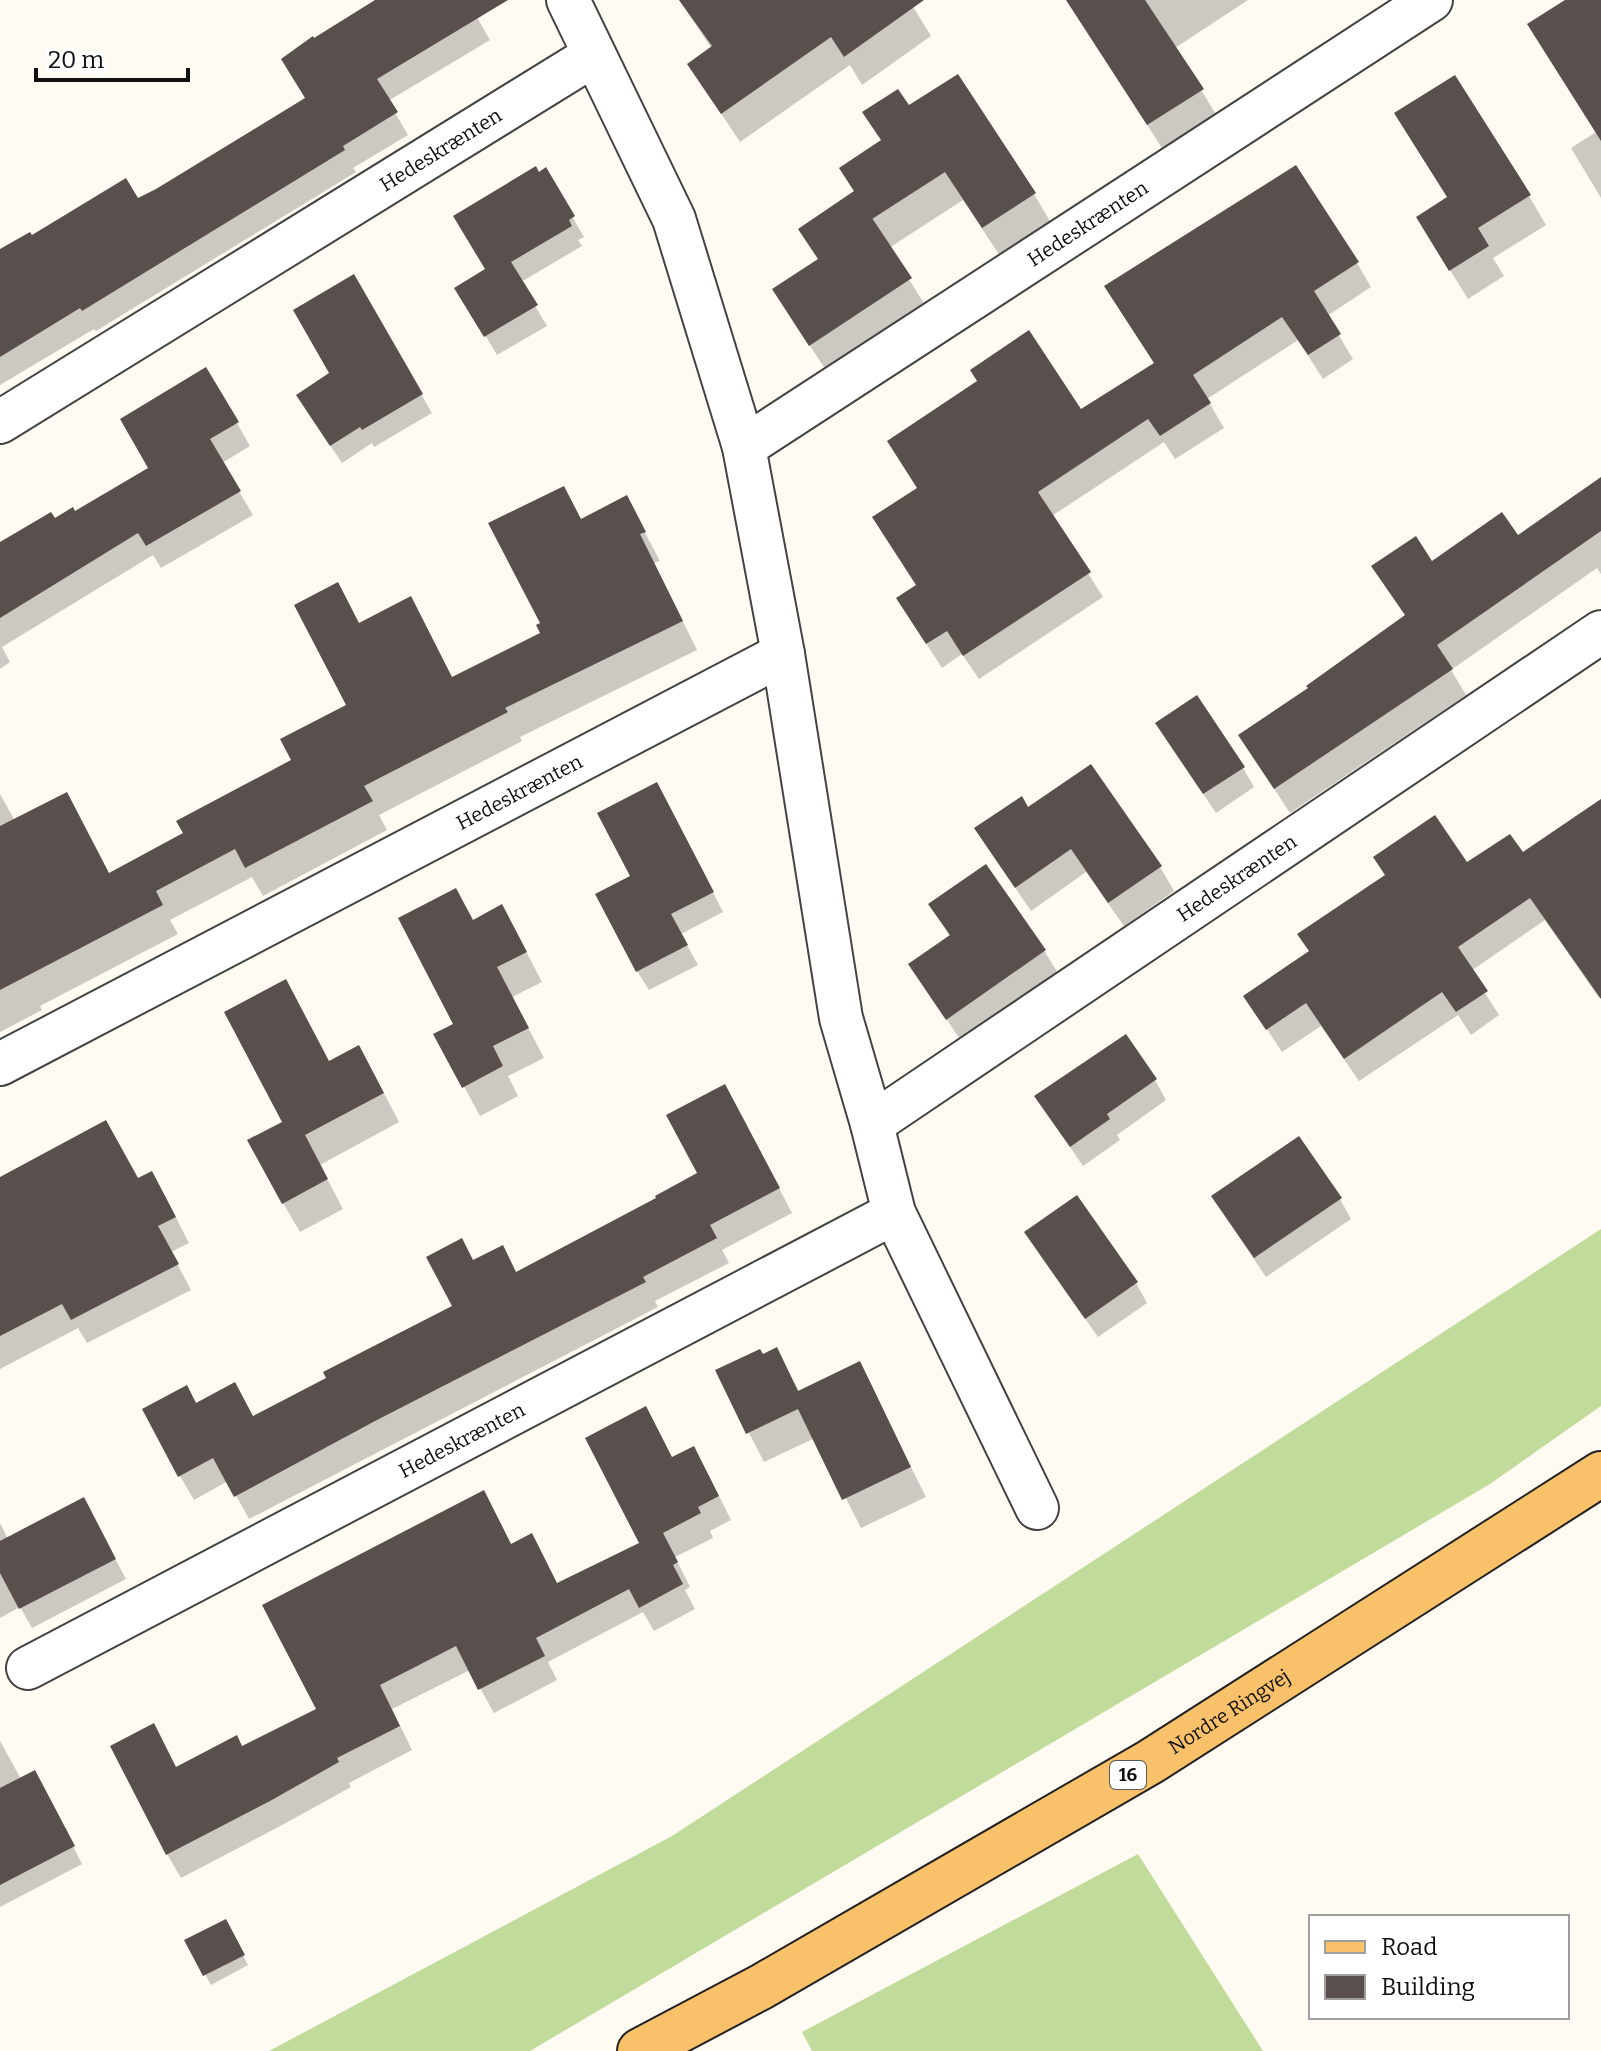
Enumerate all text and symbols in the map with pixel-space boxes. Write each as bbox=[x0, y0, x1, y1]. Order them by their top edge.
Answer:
scale bar bbox=[36, 32, 188, 82]
text: 20 m bbox=[48, 46, 104, 74]
street label: Hedeskrænten bbox=[375, 103, 506, 196]
street label: Hedeskrænten bbox=[1023, 175, 1153, 271]
street label: Hedeskrænten bbox=[452, 749, 586, 835]
street label: Hedeskrænten bbox=[1172, 829, 1301, 927]
street label: Hedeskrænten bbox=[395, 1397, 529, 1483]
street label: Nordre Ringvej bbox=[1164, 1664, 1295, 1759]
road number: 16 bbox=[1110, 1761, 1146, 1789]
legend bbox=[1309, 1915, 1569, 2019]
text: Road bbox=[1381, 1933, 1437, 1961]
text: Building bbox=[1381, 1973, 1475, 2001]

